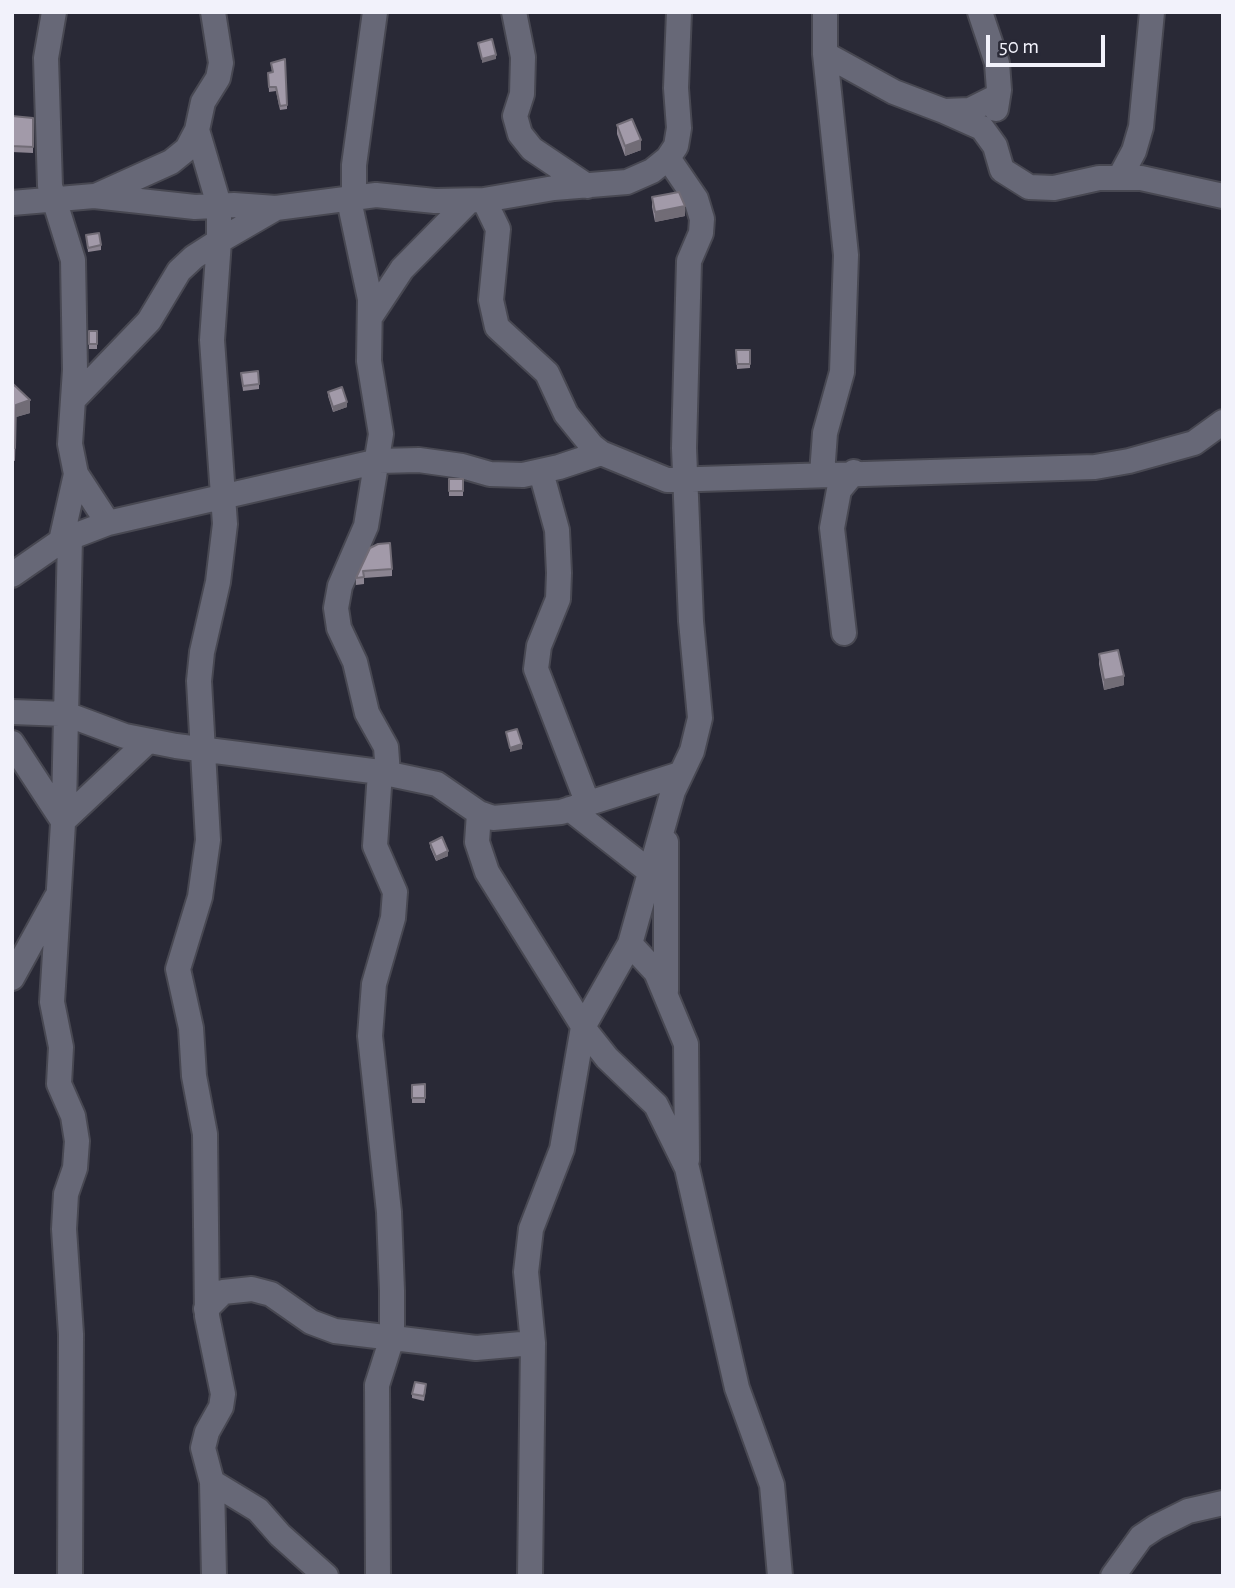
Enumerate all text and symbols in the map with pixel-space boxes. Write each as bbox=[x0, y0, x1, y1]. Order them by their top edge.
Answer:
scale bar bbox=[990, 21, 1109, 65]
text: 50 m bbox=[999, 36, 1039, 57]

